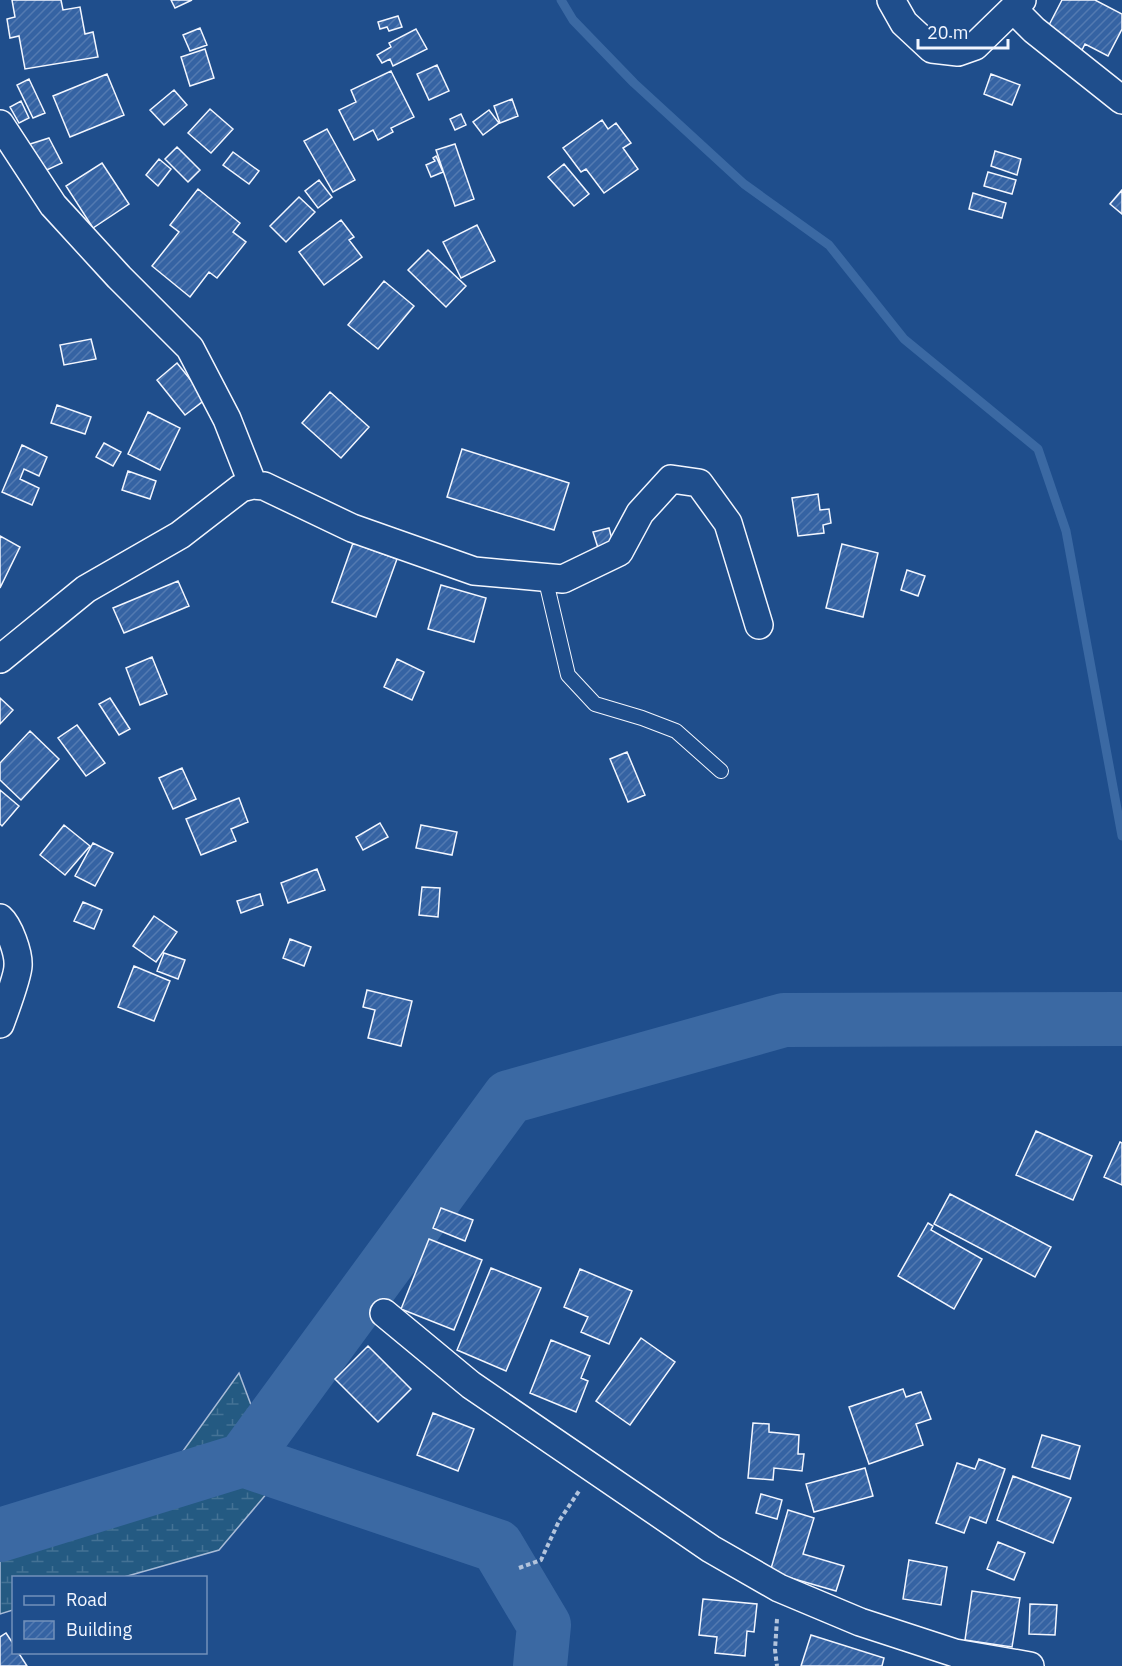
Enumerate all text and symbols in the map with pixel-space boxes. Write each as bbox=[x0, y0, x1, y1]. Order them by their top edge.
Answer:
scale bar bbox=[918, 12, 1008, 50]
text: 20 m bbox=[927, 21, 969, 44]
legend bbox=[12, 1576, 207, 1654]
text: Road bbox=[66, 1588, 107, 1611]
text: Building bbox=[66, 1618, 133, 1641]

